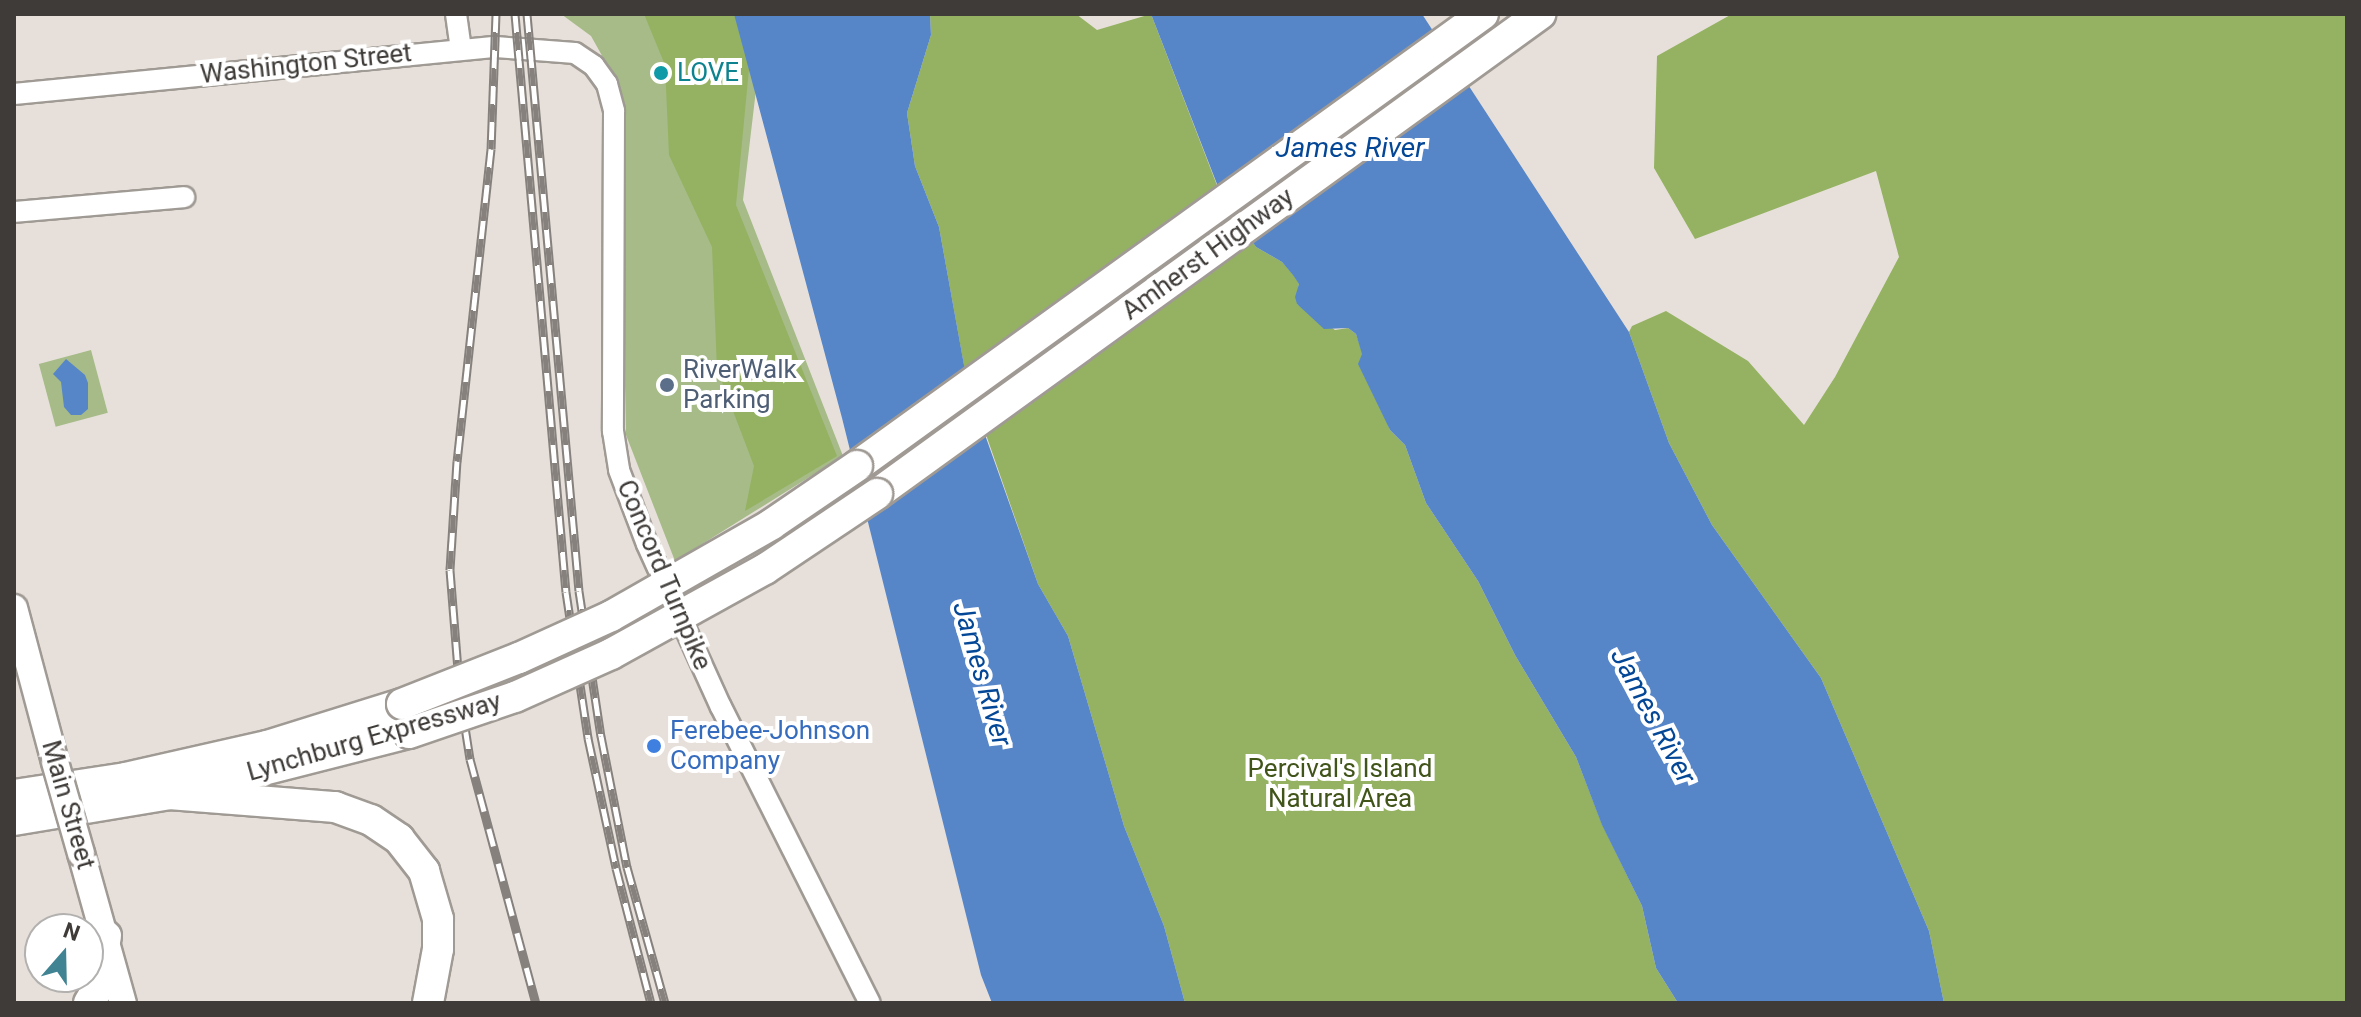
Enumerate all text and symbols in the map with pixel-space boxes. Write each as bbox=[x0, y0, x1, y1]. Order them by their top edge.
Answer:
street label: Washington Street bbox=[199, 37, 413, 91]
place label: LOVE bbox=[677, 57, 739, 89]
marker: LOVE bbox=[652, 64, 670, 82]
water label: James River bbox=[1276, 131, 1424, 165]
street label: Amherst Highway bbox=[1116, 181, 1300, 327]
place label: RiverWalk Parking bbox=[683, 354, 797, 416]
marker: RiverWalk Parking bbox=[658, 376, 676, 394]
street label: Concord Turnpike bbox=[610, 475, 718, 675]
water label: James River bbox=[945, 598, 1019, 750]
water label: James River bbox=[1603, 642, 1703, 790]
street label: Lynchburg Expressway bbox=[243, 686, 505, 788]
place label: Ferebee-Johnson Company bbox=[670, 715, 870, 776]
street label: Main Street bbox=[35, 737, 101, 873]
marker: Ferebee-Johnson Company bbox=[645, 737, 663, 755]
park label: Percival's Island Natural Area bbox=[1248, 753, 1432, 814]
north arrow bbox=[24, 913, 104, 993]
text: N bbox=[60, 917, 83, 946]

